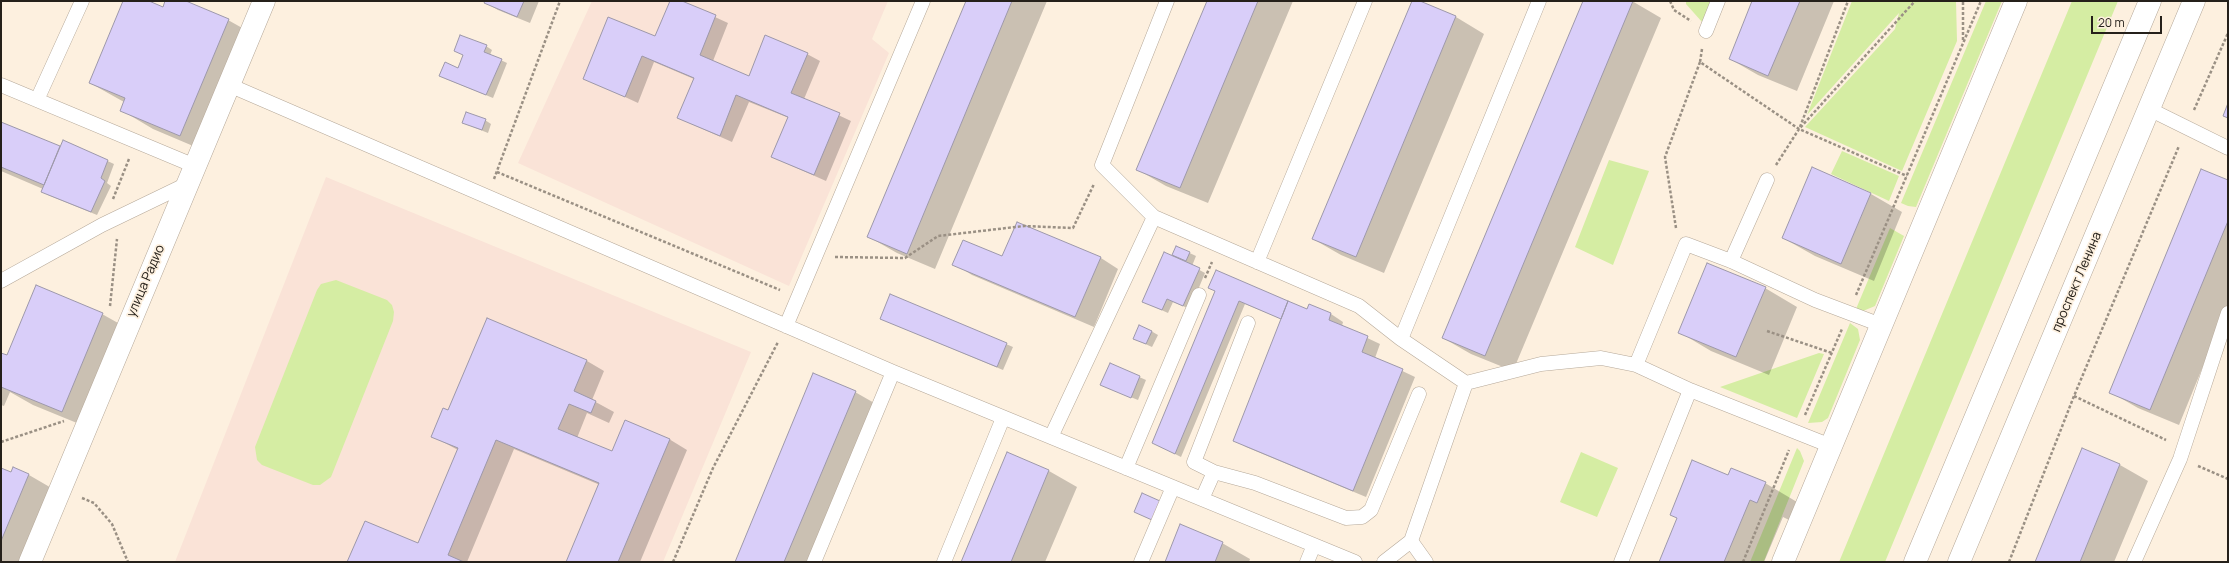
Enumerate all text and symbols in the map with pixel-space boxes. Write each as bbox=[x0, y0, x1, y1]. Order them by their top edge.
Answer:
scale bar bbox=[2093, 8, 2164, 34]
text: 20 m bbox=[2098, 14, 2125, 31]
street label: проспект Ленина bbox=[2049, 230, 2105, 334]
street label: улица Радио bbox=[124, 242, 168, 320]

